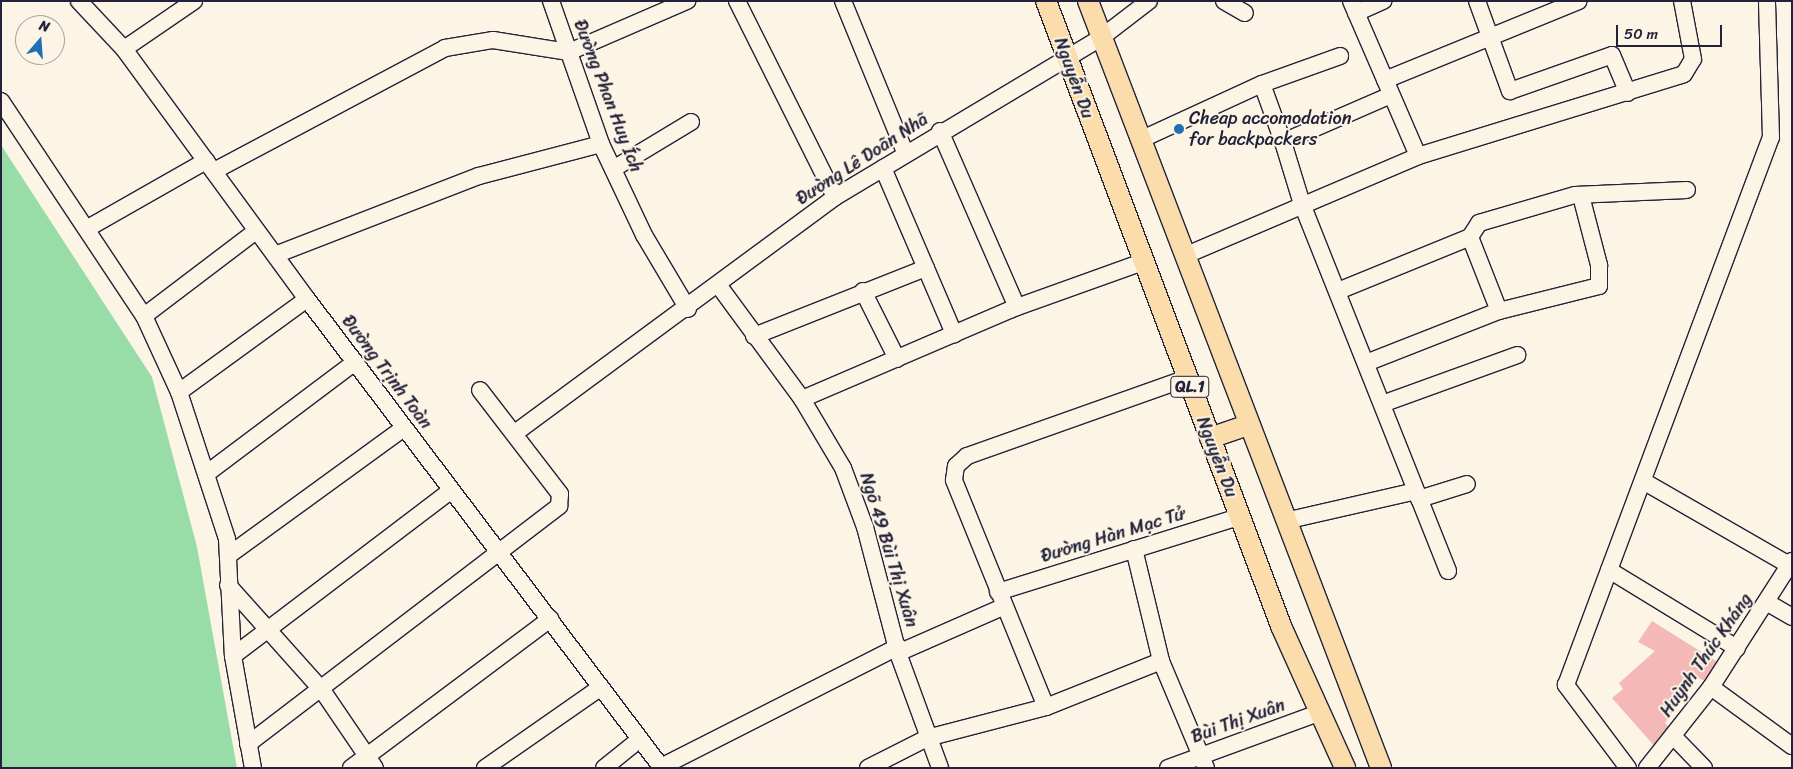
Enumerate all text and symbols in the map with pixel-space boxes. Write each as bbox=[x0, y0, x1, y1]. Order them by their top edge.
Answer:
text: N bbox=[36, 13, 53, 40]
north arrow bbox=[15, 15, 65, 65]
scale bar bbox=[1618, 15, 1724, 47]
street label: Đường Phan Huy Ích bbox=[569, 17, 647, 175]
text: 50 m bbox=[1624, 21, 1658, 47]
street label: Nguyễn Du bbox=[1049, 35, 1099, 121]
street label: Đường Lê Doãn Nhã bbox=[792, 108, 932, 210]
place label: Cheap accomodation for backpackers bbox=[1189, 108, 1351, 150]
marker: Cheap accomodation for backpackers bbox=[1173, 123, 1185, 135]
street label: Đường Trịnh Toàn bbox=[337, 311, 437, 433]
road number: QL.1 bbox=[1170, 374, 1210, 401]
street label: Nguyễn Du bbox=[1192, 414, 1242, 500]
street label: Ngõ 49 Bùi Thị Xuân bbox=[855, 470, 923, 630]
street label: Đường Hàn Mạc Tử bbox=[1038, 503, 1188, 567]
street label: Huỳnh Thúc Kháng bbox=[1655, 589, 1757, 721]
street label: Bùi Thị Xuân bbox=[1188, 694, 1288, 748]

